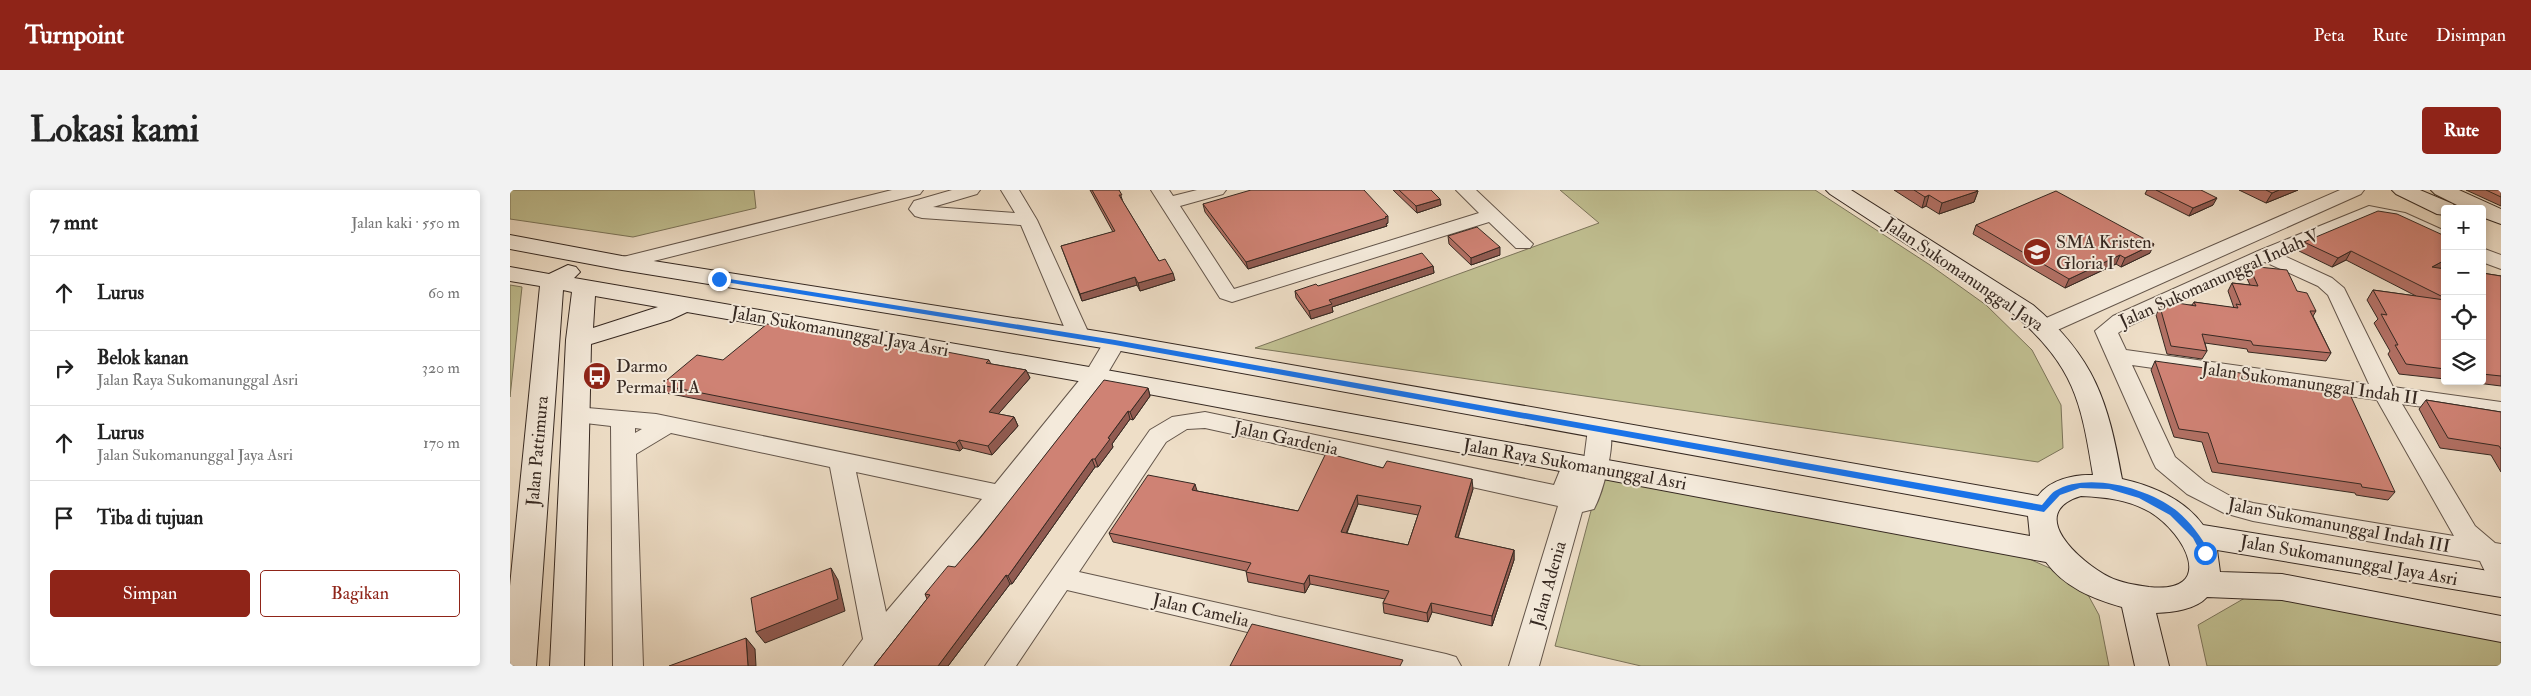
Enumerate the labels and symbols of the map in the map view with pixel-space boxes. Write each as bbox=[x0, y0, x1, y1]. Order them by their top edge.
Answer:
street label: Jalan Sukomanunggal Jaya bbox=[1879, 212, 2048, 337]
street label: Jalan Sukomanunggal Indah V bbox=[2115, 223, 2324, 333]
place label: SMA Kristen Gloria I bbox=[2056, 231, 2152, 275]
school or university icon: SMA Kristen Gloria I bbox=[2022, 237, 2052, 267]
route end bbox=[708, 268, 731, 291]
street label: Jalan Sukomanunggal Jaya Asri bbox=[728, 301, 951, 362]
place label: Darmo Permai II A bbox=[616, 355, 701, 399]
street label: Jalan Sukomanunggal Indah II bbox=[2199, 357, 2420, 410]
bus stop icon: Darmo Permai II A bbox=[582, 361, 612, 391]
street label: Jalan Pattimura bbox=[521, 394, 554, 508]
street label: Jalan Gardenia bbox=[1231, 416, 1341, 461]
street label: Jalan Raya Sukomanunggal Asri bbox=[1460, 433, 1689, 496]
street label: Jalan Sukomanunggal Indah III bbox=[2225, 492, 2452, 558]
street label: Jalan Sukomanunggal Jaya Asri bbox=[2237, 530, 2460, 591]
street label: Jalan Adenia bbox=[1525, 538, 1572, 631]
route start bbox=[2194, 542, 2217, 565]
street label: Jalan Camelia bbox=[1150, 588, 1252, 633]

